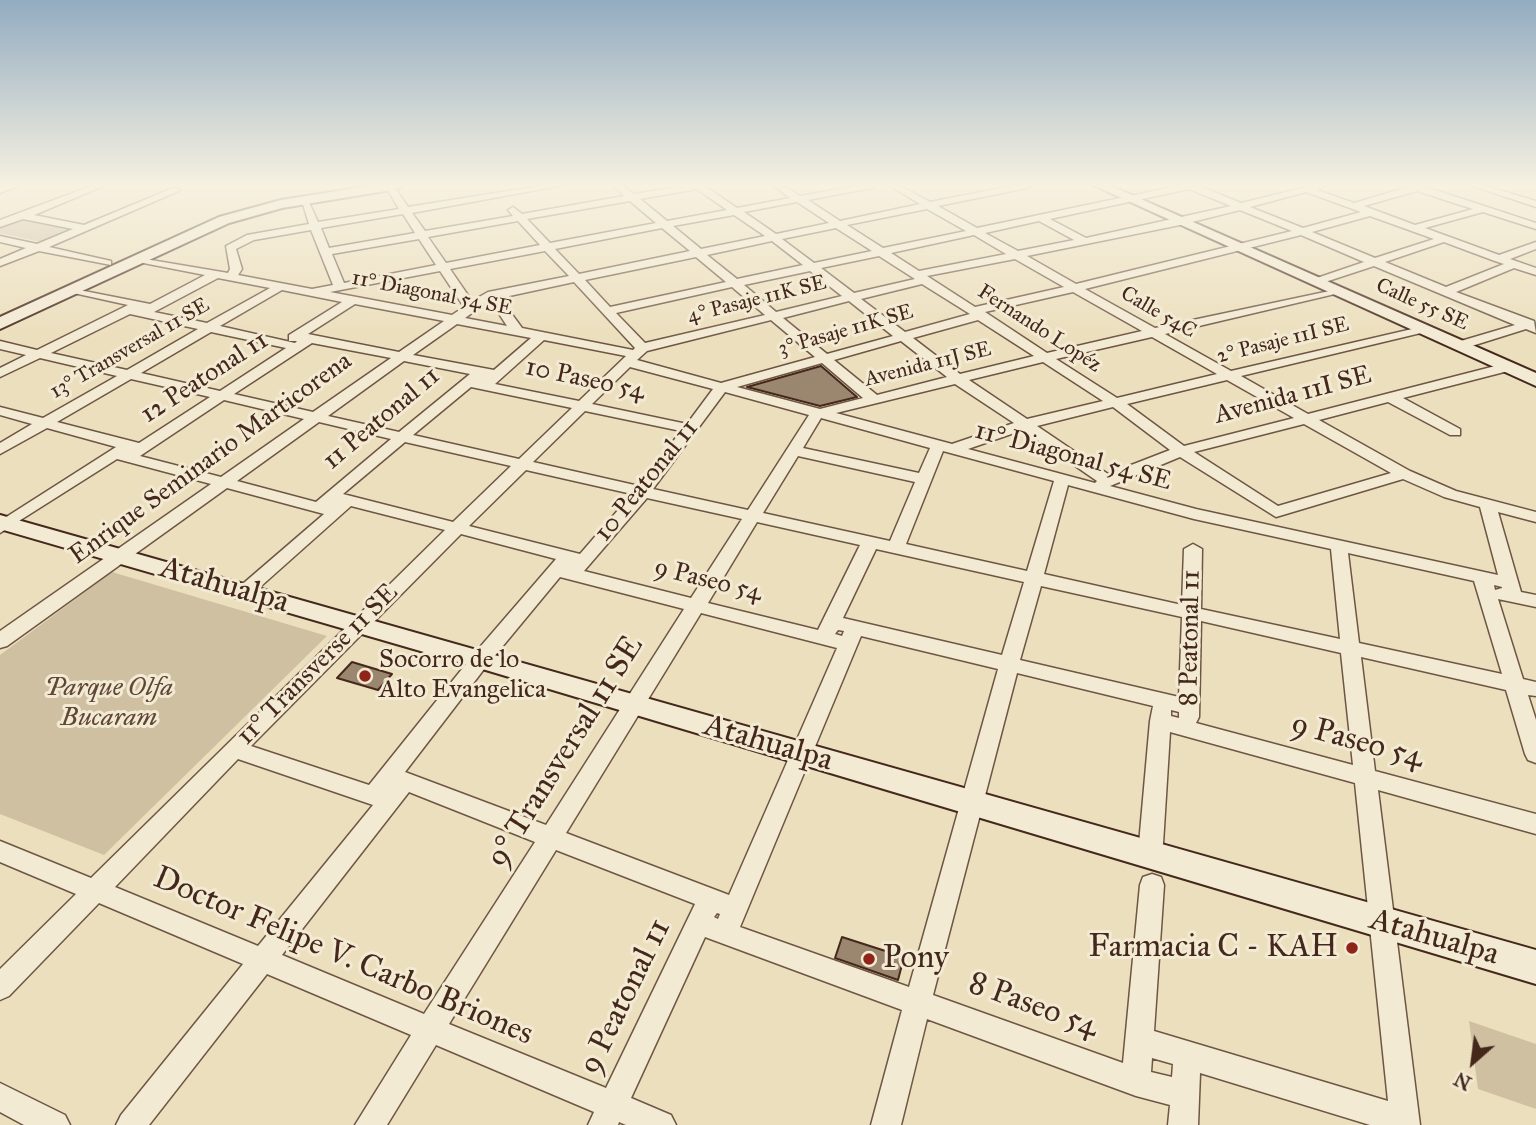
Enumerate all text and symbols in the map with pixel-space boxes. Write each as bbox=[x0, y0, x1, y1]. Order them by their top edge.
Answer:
street label: 11° Diagonal 54 SE bbox=[349, 266, 515, 322]
street label: 4° Pasaje 11K SE bbox=[685, 271, 829, 329]
street label: Calle 55 SE bbox=[1372, 273, 1472, 337]
street label: Fernando Lopéz bbox=[972, 280, 1106, 378]
street label: Calle 54C bbox=[1116, 281, 1200, 345]
street label: 13° Transversal 11 SE bbox=[46, 293, 214, 405]
street label: 3° Pasaje 11K SE bbox=[776, 300, 916, 362]
street label: 2° Pasaje 11I SE bbox=[1214, 312, 1352, 370]
street label: 12 Peatonal 11 bbox=[136, 325, 274, 431]
street label: Avenida 11J SE bbox=[862, 337, 994, 393]
street label: Enrique Seminario Marticorena bbox=[64, 346, 358, 572]
street label: 10 Paseo 54 bbox=[522, 352, 648, 408]
street label: Avenida 11I SE bbox=[1211, 360, 1375, 432]
street label: 11 Peatonal 11 bbox=[317, 361, 447, 477]
street label: 10 Peatonal 11 bbox=[588, 414, 706, 548]
street label: 11° Diagonal 54 SE bbox=[971, 416, 1175, 498]
street label: Atahualpa bbox=[155, 549, 293, 623]
street label: 9 Paseo 54 bbox=[651, 553, 765, 609]
street label: 8 Peatonal 11 bbox=[1174, 570, 1208, 706]
street label: 11° Transverse 11 SE bbox=[231, 578, 405, 752]
street label: 9° Transversal 11 SE bbox=[479, 629, 653, 875]
place label: Socorro de lo Alto Evangelica bbox=[379, 645, 546, 706]
marker: Socorro de lo Alto Evangelica bbox=[357, 668, 373, 684]
park label: Parque Olfa Bucaram bbox=[45, 673, 173, 734]
street label: 9 Paseo 54 bbox=[1287, 706, 1427, 778]
street label: Atahualpa bbox=[699, 707, 837, 781]
street label: Doctor Felipe V. Carbo Briones bbox=[147, 859, 539, 1055]
street label: Atahualpa bbox=[1365, 901, 1503, 975]
street label: 9 Peatonal 11 bbox=[572, 913, 680, 1081]
place label: Farmacia C - KAH bbox=[1089, 929, 1338, 967]
place label: Pony bbox=[883, 940, 949, 978]
marker: Farmacia C - KAH bbox=[1344, 940, 1360, 956]
marker: Pony bbox=[861, 951, 877, 967]
street label: 8 Paseo 54 bbox=[963, 965, 1103, 1047]
north arrow bbox=[1438, 1027, 1508, 1097]
text: N bbox=[1450, 1067, 1475, 1095]

